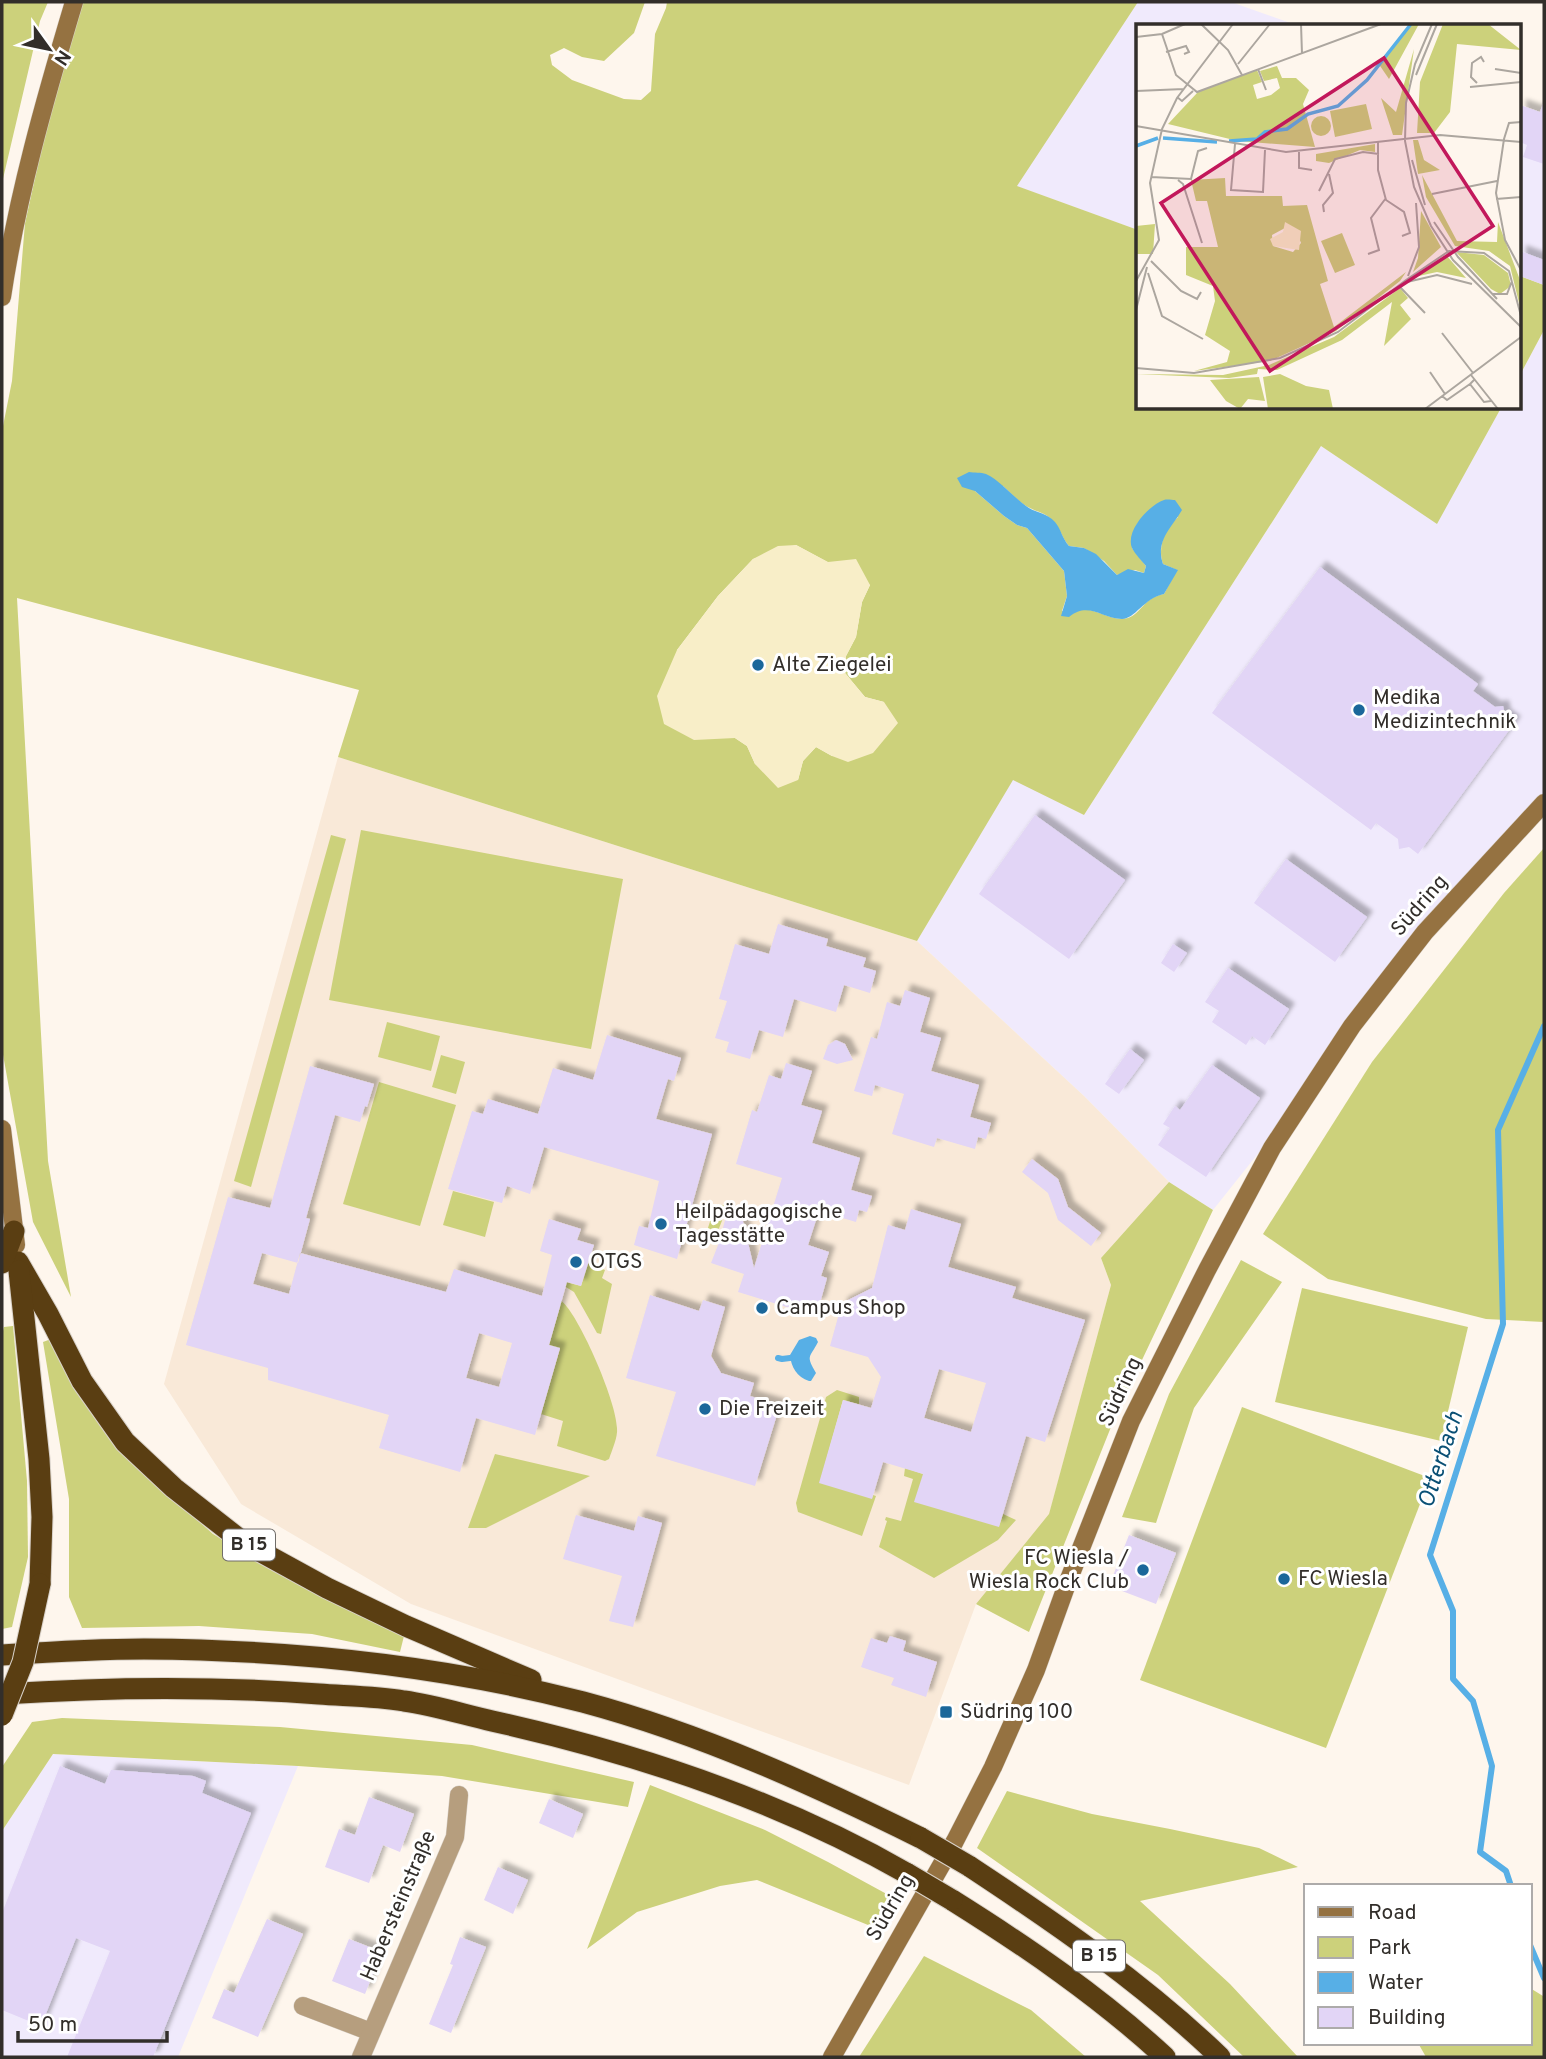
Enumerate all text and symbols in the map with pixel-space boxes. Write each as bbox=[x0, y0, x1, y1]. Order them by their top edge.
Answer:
north arrow bbox=[14, 14, 84, 84]
inset map bbox=[1136, 24, 1522, 410]
text: N bbox=[48, 45, 75, 69]
place label: Alte Ziegelei bbox=[772, 652, 892, 679]
marker: Alte Ziegelei bbox=[750, 657, 766, 673]
place label: Medika Medizintechnik bbox=[1373, 685, 1517, 736]
marker: Medika Medizintechnik bbox=[1351, 702, 1367, 718]
street label: Südring bbox=[1386, 869, 1454, 943]
place label: Heilpädagogische Tagesstätte bbox=[675, 1199, 842, 1250]
marker: Heilpädagogische Tagesstätte bbox=[653, 1216, 669, 1232]
place label: OTGS bbox=[590, 1249, 643, 1276]
marker: OTGS bbox=[568, 1254, 584, 1270]
place label: Campus Shop bbox=[776, 1295, 906, 1322]
marker: Campus Shop bbox=[754, 1300, 770, 1316]
street label: Südring bbox=[1093, 1353, 1149, 1431]
place label: Die Freizeit bbox=[719, 1396, 824, 1423]
marker: Die Freizeit bbox=[697, 1401, 713, 1417]
water label: Otterbach bbox=[1413, 1408, 1471, 1512]
road number: B 15 bbox=[223, 1530, 275, 1560]
place label: FC Wiesla / Wiesla Rock Club bbox=[969, 1545, 1129, 1596]
marker: FC Wiesla / Wiesla Rock Club bbox=[1135, 1562, 1151, 1578]
place label: FC Wiesla bbox=[1298, 1566, 1388, 1593]
marker: FC Wiesla bbox=[1276, 1571, 1292, 1587]
place label: Südring 100 bbox=[960, 1699, 1073, 1726]
marker: Südring 100 bbox=[938, 1704, 954, 1720]
street label: Habersteinstraße bbox=[355, 1827, 443, 1985]
street label: Südring bbox=[861, 1869, 921, 1947]
legend bbox=[1304, 1884, 1532, 2045]
text: Road bbox=[1368, 1900, 1417, 1927]
text: Park bbox=[1368, 1935, 1411, 1962]
road number: B 15 bbox=[1073, 1940, 1125, 1972]
text: Water bbox=[1368, 1970, 1423, 1997]
scale bar bbox=[18, 2000, 166, 2044]
text: Building bbox=[1368, 2005, 1446, 2032]
text: 50 m bbox=[28, 2012, 77, 2039]

